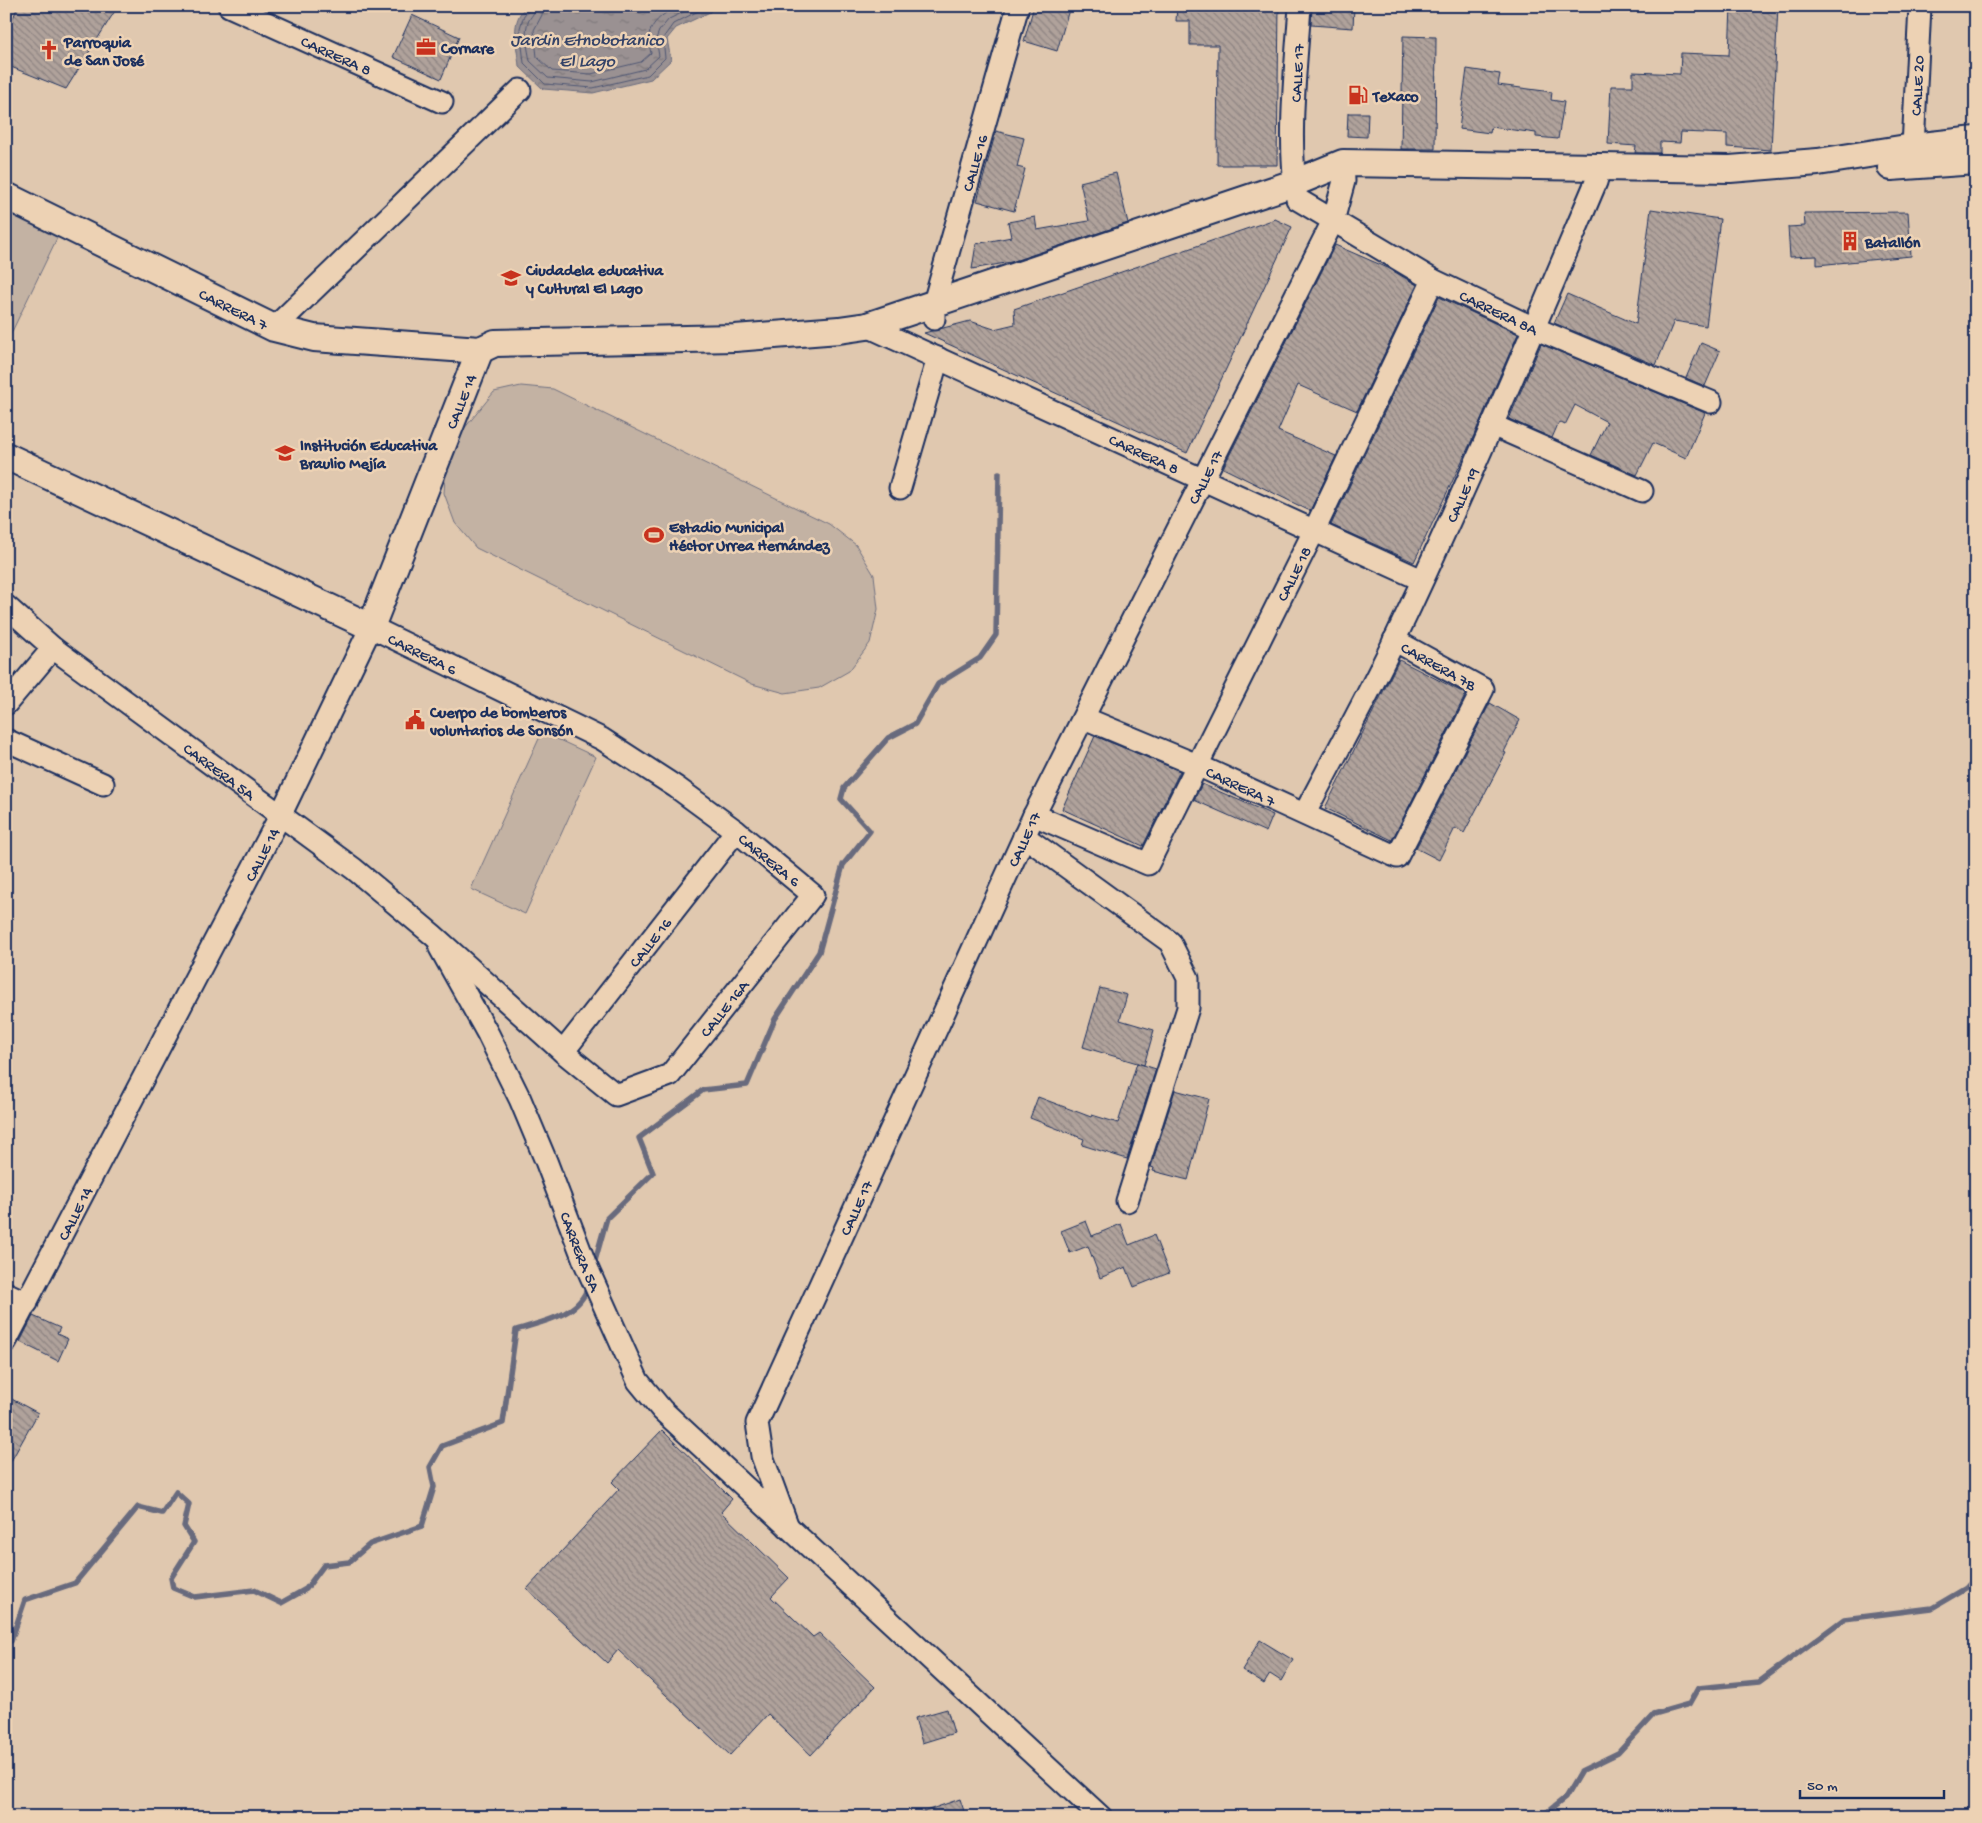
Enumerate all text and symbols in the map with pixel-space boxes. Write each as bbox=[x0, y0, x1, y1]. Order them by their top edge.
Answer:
water label: Jardin Etnobotanico El Lago bbox=[510, 31, 665, 73]
street label: CARRERA 8 bbox=[297, 34, 374, 82]
place label: Parroquia de San José bbox=[63, 35, 145, 72]
office icon: Cornare bbox=[415, 36, 437, 58]
church icon: Parroquia de San José bbox=[38, 39, 60, 61]
place label: Cornare bbox=[440, 41, 495, 60]
street label: CALLE 17 bbox=[1288, 43, 1311, 103]
street label: CALLE 20 bbox=[1909, 55, 1931, 116]
fuel station icon: Texaco bbox=[1347, 84, 1369, 106]
place label: Texaco bbox=[1371, 89, 1419, 108]
street label: CALLE 16 bbox=[960, 132, 994, 194]
building icon: Batallón bbox=[1839, 230, 1861, 252]
place label: Batallón bbox=[1864, 235, 1921, 254]
place label: Ciudadela educativa y Cultural El Lago bbox=[525, 263, 664, 300]
school or university icon: Ciudadela educativa y Cultural El Lago bbox=[500, 267, 522, 289]
street label: CARRERA 7 bbox=[195, 286, 271, 337]
street label: CARRERA 8A bbox=[1455, 288, 1541, 342]
street label: CALLE 14 bbox=[444, 372, 483, 433]
street label: CARRERA 8 bbox=[1105, 432, 1181, 481]
place label: Institución Educativa Braulio Mejía bbox=[299, 438, 438, 475]
school or university icon: Institución Educativa Braulio Mejía bbox=[274, 442, 296, 464]
street label: CALLE 17 bbox=[1186, 447, 1229, 508]
street label: CALLE 19 bbox=[1444, 465, 1485, 526]
place label: Estadio Municipal Héctor Urrea Hernández bbox=[669, 520, 830, 557]
sports icon: Estadio Municipal Héctor Urrea Hernández bbox=[643, 524, 665, 546]
street label: CALLE 18 bbox=[1274, 544, 1318, 605]
street label: CARRERA 6 bbox=[384, 631, 460, 681]
street label: CARRERA 7B bbox=[1396, 640, 1479, 697]
place label: Cuerpo de bomberos voluntarios de Sonsón bbox=[429, 705, 573, 742]
public building icon: Cuerpo de bomberos voluntarios de Sonsón bbox=[404, 709, 426, 731]
street label: CARRERA 5A bbox=[178, 741, 259, 807]
street label: CARRERA 7 bbox=[1202, 764, 1278, 813]
street label: CALLE 17 bbox=[1006, 809, 1047, 871]
street label: CALLE 14 bbox=[243, 825, 286, 886]
street label: CARRERA 6 bbox=[733, 831, 803, 893]
street label: CALLE 16 bbox=[627, 914, 678, 973]
street label: CALLE 16A bbox=[698, 976, 756, 1042]
street label: CALLE 17 bbox=[838, 1178, 879, 1239]
street label: CALLE 14 bbox=[56, 1184, 99, 1245]
street label: CARRERA 5A bbox=[553, 1210, 603, 1297]
scale bar bbox=[1800, 1768, 1943, 1800]
text: 50 m bbox=[1807, 1778, 1838, 1796]

